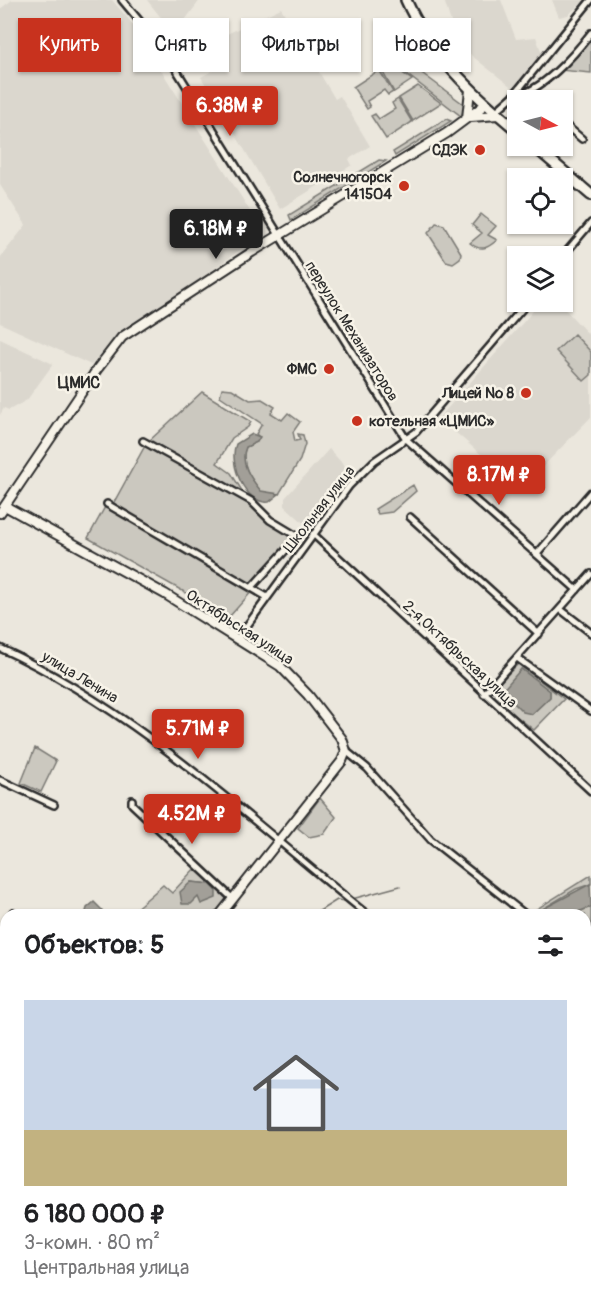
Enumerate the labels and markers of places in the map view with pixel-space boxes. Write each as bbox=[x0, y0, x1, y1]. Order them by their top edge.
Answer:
pin: 6.38M ₽ bbox=[175, 86, 285, 137]
place label: СДЭК bbox=[432, 141, 468, 160]
marker: СДЭК bbox=[473, 143, 487, 157]
place label: Солнечногорск 141504 bbox=[293, 168, 392, 204]
marker: Солнечногорск 141504 bbox=[397, 179, 411, 193]
pin: 6.18M ₽ bbox=[161, 209, 271, 260]
place label: ФМС bbox=[286, 360, 317, 379]
marker: ФМС bbox=[322, 362, 336, 376]
place label: Лицей № 8 bbox=[441, 384, 514, 403]
marker: Лицей № 8 bbox=[519, 386, 533, 400]
place label: котельная «ЦМИС» bbox=[369, 412, 494, 431]
marker: котельная «ЦМИС» bbox=[350, 414, 364, 428]
pin: 8.17M ₽ bbox=[444, 455, 554, 506]
pin: 5.71M ₽ bbox=[143, 709, 253, 760]
pin: 4.52M ₽ bbox=[137, 794, 247, 845]

